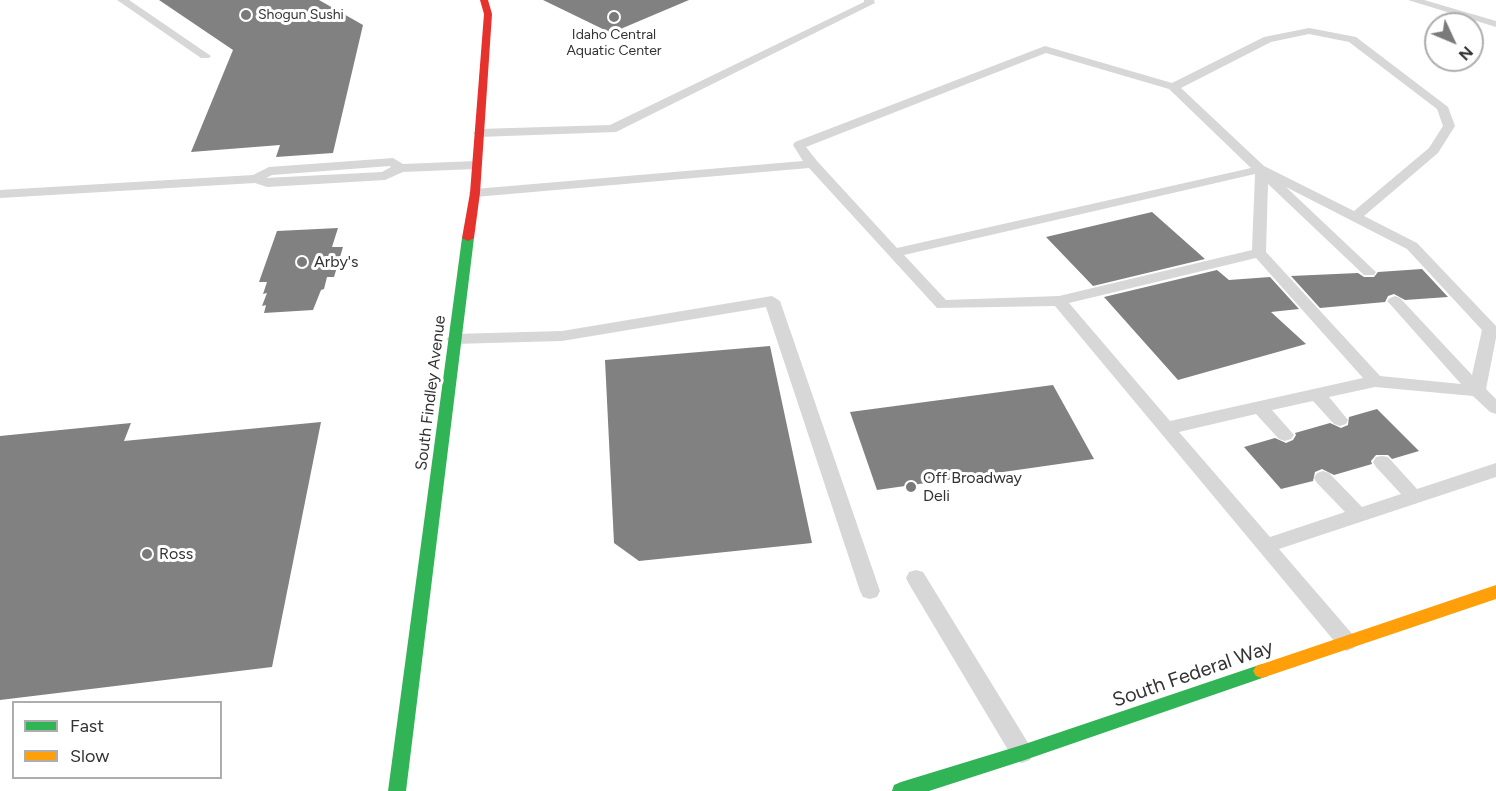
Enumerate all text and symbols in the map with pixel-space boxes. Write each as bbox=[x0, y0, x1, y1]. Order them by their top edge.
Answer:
place label: Shogun Sushi bbox=[258, 7, 344, 23]
marker: Shogun Sushi bbox=[239, 8, 253, 22]
marker: Idaho Central Aquatic Center bbox=[607, 10, 621, 24]
north arrow bbox=[1424, 12, 1484, 72]
place label: Idaho Central Aquatic Center bbox=[566, 27, 662, 60]
text: N bbox=[1455, 42, 1477, 65]
place label: Arby's bbox=[314, 252, 358, 272]
marker: Arby's bbox=[295, 255, 309, 269]
street label: South Findley Avenue bbox=[412, 314, 450, 472]
place label: Off Broadway Deli bbox=[923, 468, 1022, 506]
marker: Off Broadway Deli bbox=[904, 480, 918, 494]
place label: Ross bbox=[159, 544, 193, 564]
marker: Ross bbox=[140, 547, 154, 561]
street label: South Federal Way bbox=[1110, 635, 1276, 713]
legend bbox=[12, 701, 222, 779]
text: Fast bbox=[70, 715, 104, 737]
text: Slow bbox=[70, 745, 109, 767]

